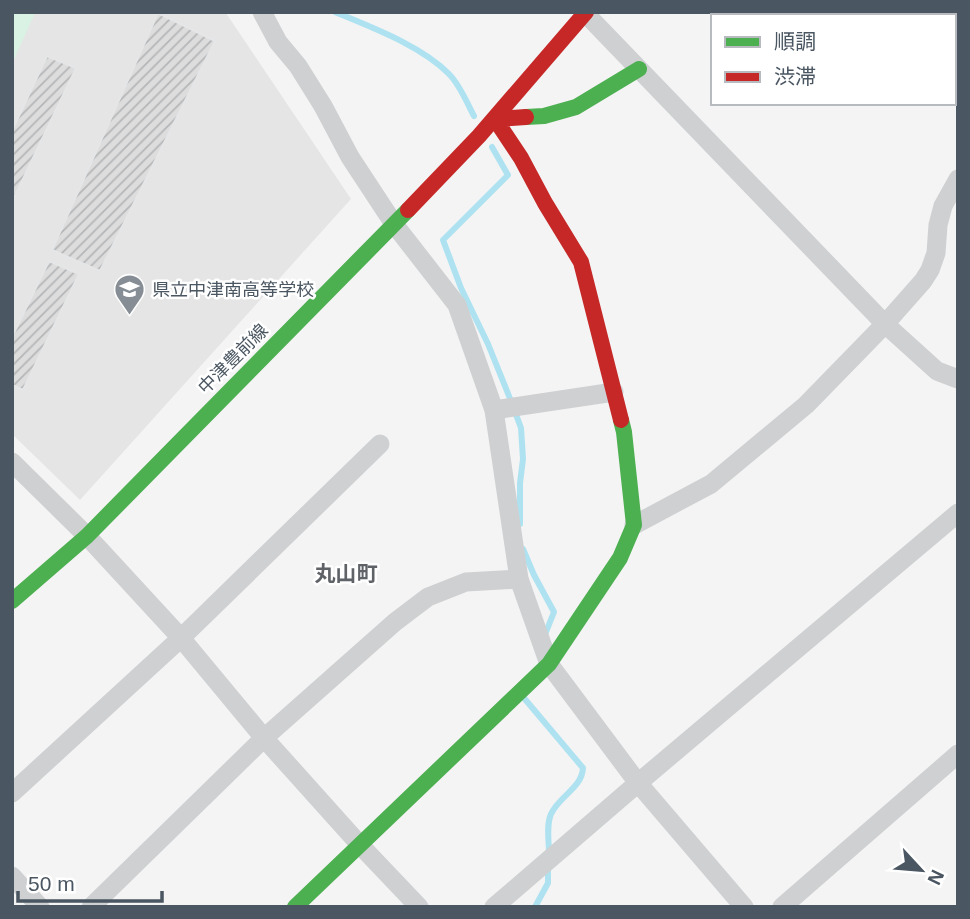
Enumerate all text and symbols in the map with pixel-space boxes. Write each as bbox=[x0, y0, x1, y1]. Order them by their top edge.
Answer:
legend bbox=[711, 14, 956, 105]
text: 順調 bbox=[774, 30, 816, 53]
text: 渋滞 bbox=[774, 65, 816, 88]
school or university icon: 県立中津南高等学校 bbox=[112, 273, 146, 317]
place label: 県立中津南高等学校 bbox=[152, 280, 314, 300]
street label: 中津豊前線 bbox=[194, 320, 272, 398]
district label: 丸山町 bbox=[315, 562, 378, 585]
north arrow bbox=[886, 835, 956, 905]
scale bar bbox=[18, 860, 161, 904]
text: N bbox=[923, 866, 948, 888]
text: 50 m bbox=[28, 872, 75, 895]

